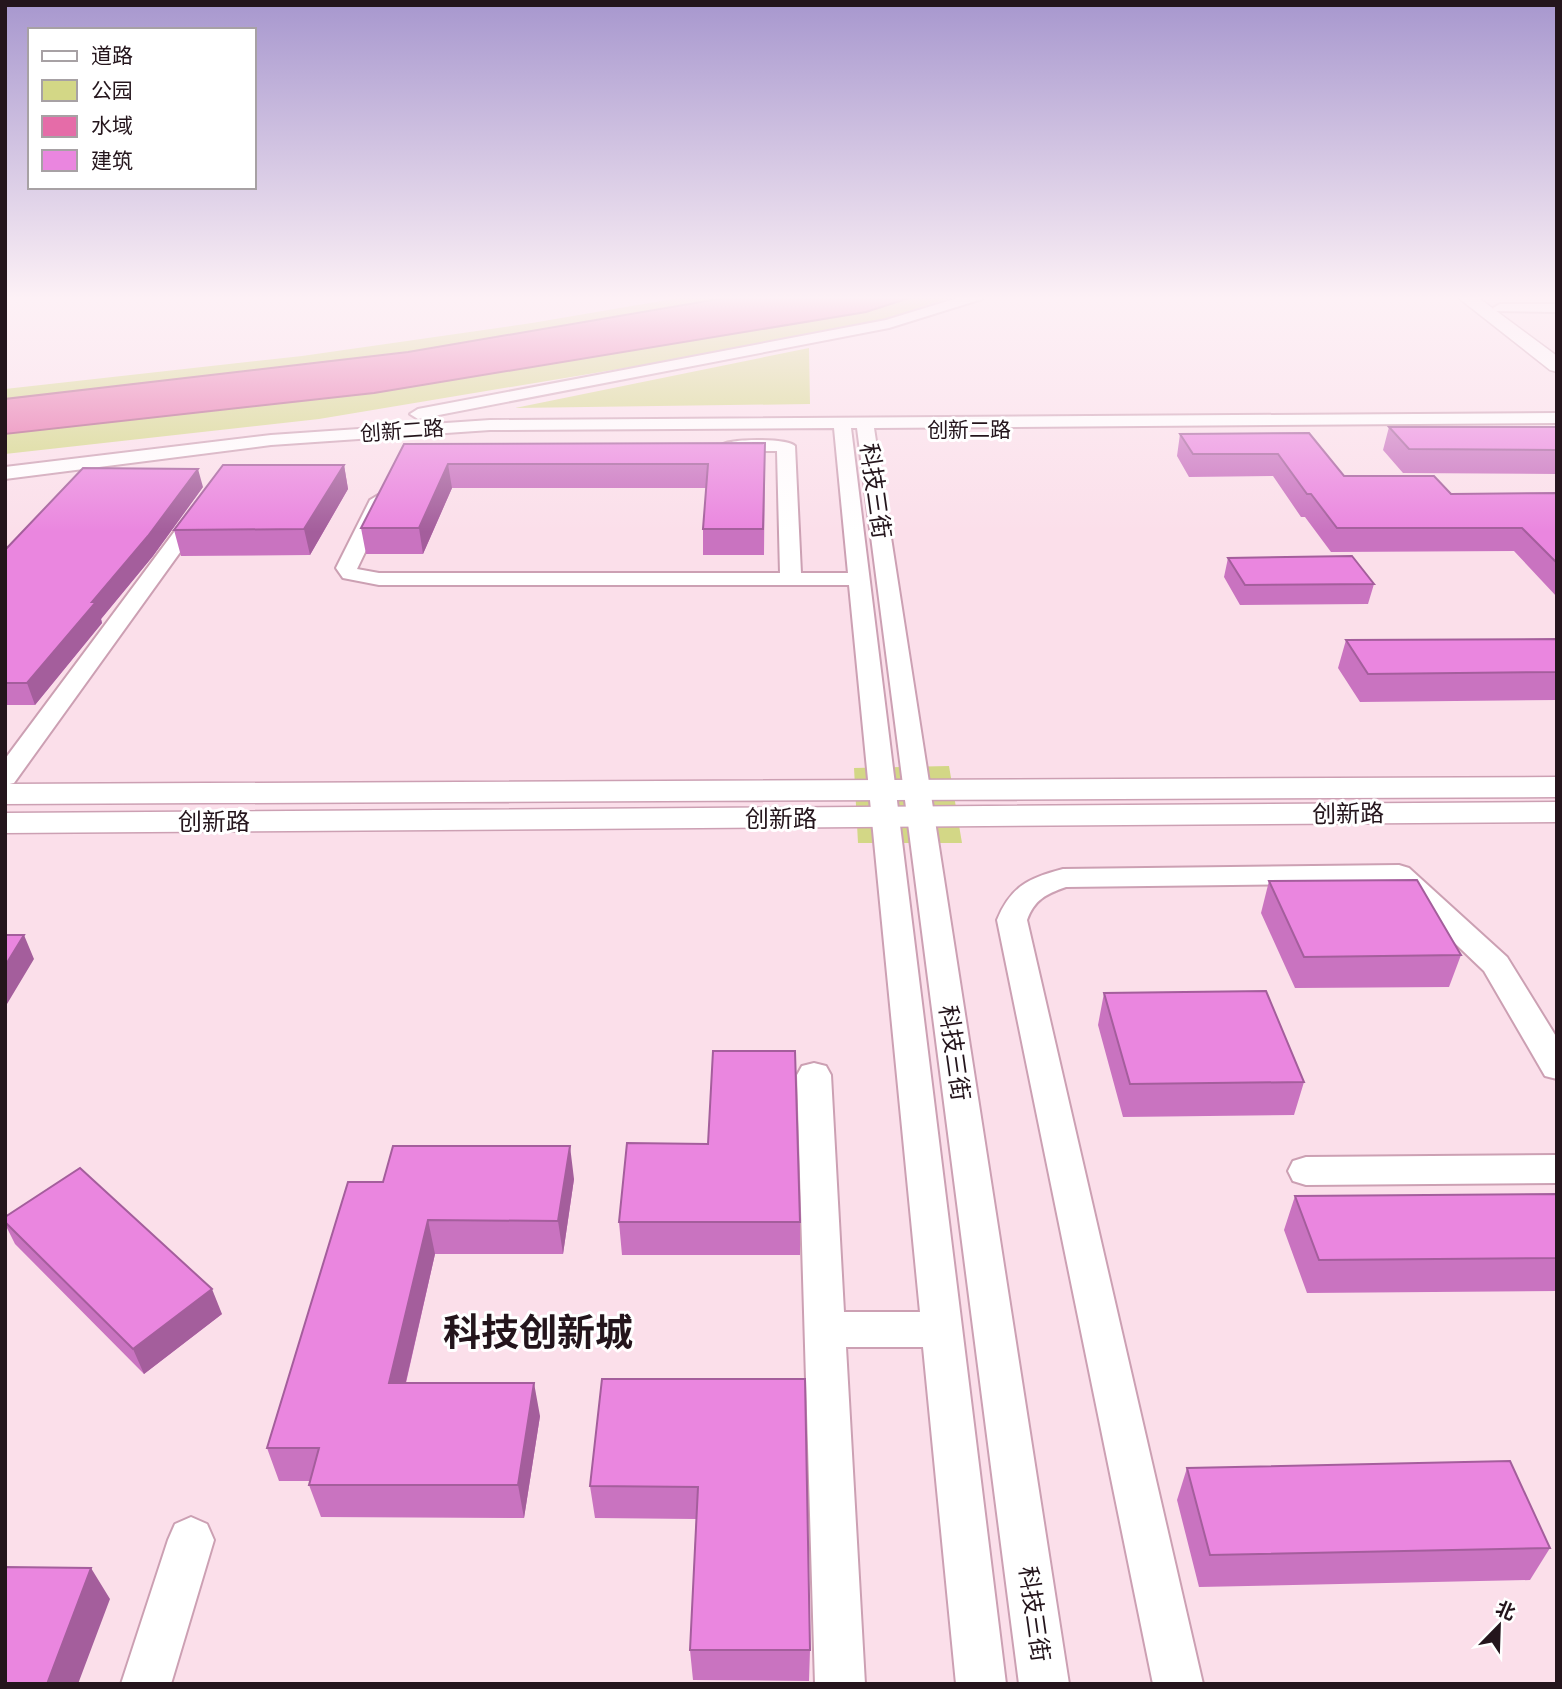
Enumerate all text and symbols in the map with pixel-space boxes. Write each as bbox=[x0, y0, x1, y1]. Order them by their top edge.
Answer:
legend bbox=[28, 28, 256, 189]
text: 道路 bbox=[91, 44, 133, 67]
text: 公园 bbox=[91, 79, 133, 102]
text: 水域 bbox=[91, 114, 133, 137]
text: 建筑 bbox=[91, 149, 133, 172]
street label: 创新二路 bbox=[359, 416, 445, 445]
street label: 创新二路 bbox=[927, 418, 1011, 441]
street label: 科技三街 bbox=[855, 442, 896, 540]
street label: 创新路 bbox=[1312, 799, 1384, 828]
street label: 创新路 bbox=[745, 805, 817, 832]
street label: 创新路 bbox=[178, 808, 250, 835]
street label: 科技三街 bbox=[934, 1004, 975, 1102]
district label: 科技创新城 bbox=[443, 1312, 633, 1354]
street label: 科技三街 bbox=[1014, 1565, 1055, 1663]
north arrow bbox=[1464, 1591, 1534, 1661]
text: 北 bbox=[1493, 1597, 1518, 1624]

